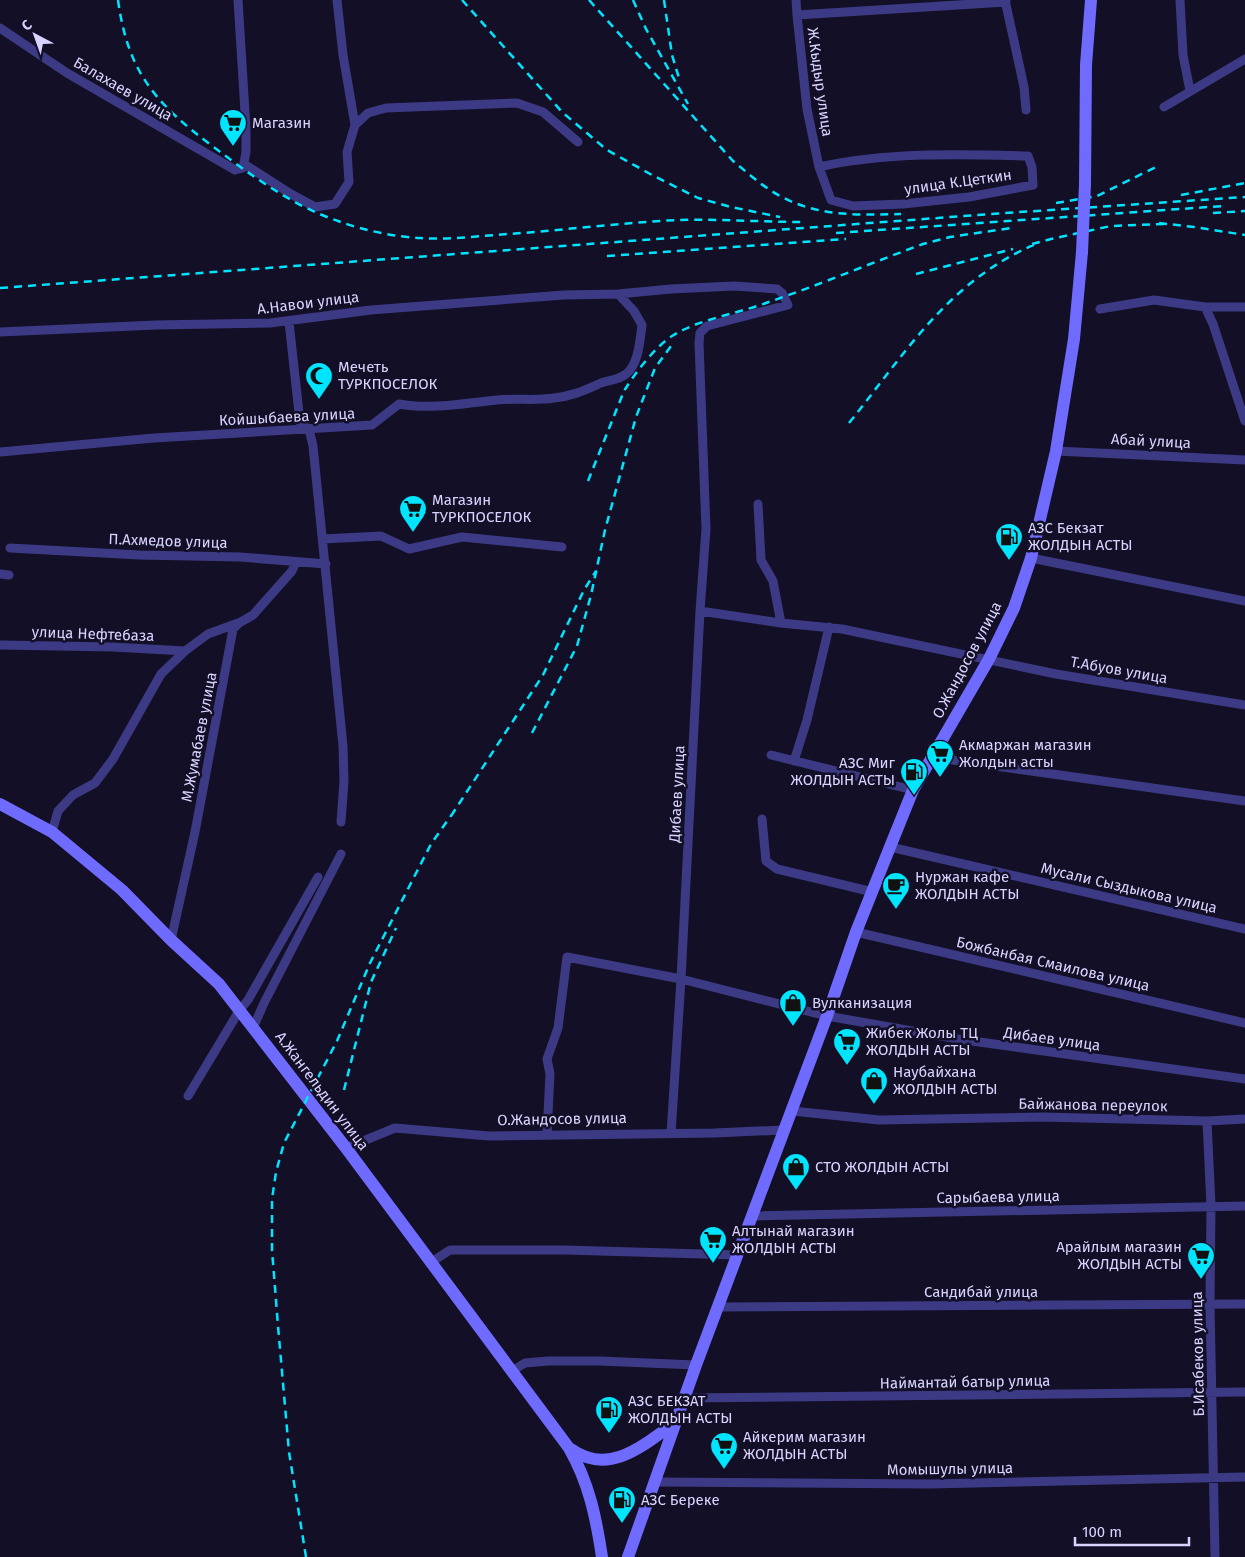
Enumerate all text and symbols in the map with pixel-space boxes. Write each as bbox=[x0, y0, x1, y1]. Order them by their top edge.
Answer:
north arrow bbox=[10, 10, 60, 60]
text: С bbox=[18, 17, 35, 35]
street label: Ж.Кыдыр улица bbox=[803, 26, 837, 138]
street label: Балахаев улица bbox=[70, 53, 176, 125]
supermarket icon: Магазин bbox=[218, 108, 248, 147]
place label: Магазин bbox=[252, 114, 311, 132]
street label: улица К.Цеткин bbox=[903, 166, 1013, 198]
street label: А.Навои улица bbox=[256, 288, 360, 318]
place label: Мечеть ТУРКПОСЕЛОК bbox=[338, 358, 438, 393]
mosque icon: Мечеть ТУРКПОСЕЛОК bbox=[304, 361, 334, 400]
street label: Койшыбаева улица bbox=[218, 404, 356, 430]
street label: Абай улица bbox=[1111, 430, 1191, 452]
place label: Магазин ТУРКПОСЕЛОК bbox=[432, 491, 532, 526]
supermarket icon: Магазин ТУРКПОСЕЛОК bbox=[398, 494, 428, 533]
place label: АЗС Бекзат ЖОЛДЫН АСТЫ bbox=[1028, 519, 1132, 554]
fuel station icon: АЗС Бекзат ЖОЛДЫН АСТЫ bbox=[994, 522, 1024, 561]
street label: П.Ахмедов улица bbox=[108, 530, 228, 552]
street label: О.Жандосов улица bbox=[929, 598, 1005, 722]
street label: улица Нефтебаза bbox=[31, 623, 155, 645]
street label: Т.Абуов улица bbox=[1069, 653, 1169, 687]
street label: М.Жумабаев улица bbox=[178, 670, 220, 804]
place label: Акмаржан магазин Жолдын асты bbox=[959, 736, 1092, 771]
supermarket icon: Акмаржан магазин Жолдын асты bbox=[925, 739, 955, 778]
street label: Дибаев улица bbox=[665, 745, 689, 844]
place label: АЗС Миг ЖОЛДЫН АСТЫ bbox=[791, 754, 896, 789]
fuel station icon: АЗС Миг ЖОЛДЫН АСТЫ bbox=[899, 757, 929, 796]
street label: Мусали Сыздыкова улица bbox=[1039, 859, 1219, 917]
place label: Нуржан кафе ЖОЛДЫН АСТЫ bbox=[915, 868, 1019, 903]
cafe icon: Нуржан кафе ЖОЛДЫН АСТЫ bbox=[881, 871, 911, 910]
street label: Божбанбая Смаилова улица bbox=[955, 933, 1151, 995]
shop icon: Вулканизация bbox=[778, 988, 808, 1027]
place label: Вулканизация bbox=[812, 994, 912, 1012]
street label: Дибаев улица bbox=[1002, 1023, 1101, 1055]
place label: Жибек Жолы ТЦ ЖОЛДЫН АСТЫ bbox=[866, 1024, 978, 1059]
supermarket icon: Жибек Жолы ТЦ ЖОЛДЫН АСТЫ bbox=[832, 1027, 862, 1066]
street label: А.Жангельдин улица bbox=[271, 1028, 373, 1154]
place label: Наубайхана ЖОЛДЫН АСТЫ bbox=[893, 1063, 997, 1098]
shop icon: Наубайхана ЖОЛДЫН АСТЫ bbox=[859, 1066, 889, 1105]
street label: Байжанова переулок bbox=[1018, 1095, 1168, 1115]
street label: О.Жандосов улица bbox=[497, 1109, 627, 1129]
shop icon: СТО ЖОЛДЫН АСТЫ bbox=[781, 1152, 811, 1191]
place label: СТО ЖОЛДЫН АСТЫ bbox=[815, 1158, 949, 1176]
street label: Сарыбаева улица bbox=[936, 1187, 1060, 1207]
place label: Алтынай магазин ЖОЛДЫН АСТЫ bbox=[732, 1222, 855, 1257]
supermarket icon: Алтынай магазин ЖОЛДЫН АСТЫ bbox=[698, 1225, 728, 1264]
place label: Арайлым магазин ЖОЛДЫН АСТЫ bbox=[1056, 1238, 1182, 1273]
supermarket icon: Арайлым магазин ЖОЛДЫН АСТЫ bbox=[1186, 1241, 1216, 1280]
street label: Сандибай улица bbox=[924, 1283, 1038, 1301]
street label: Б.Исабеков улица bbox=[1188, 1291, 1208, 1417]
street label: Наймантай батыр улица bbox=[880, 1372, 1050, 1392]
place label: АЗС БЕКЗАТ ЖОЛДЫН АСТЫ bbox=[628, 1392, 732, 1427]
fuel station icon: АЗС БЕКЗАТ ЖОЛДЫН АСТЫ bbox=[594, 1395, 624, 1434]
place label: Айкерим магазин ЖОЛДЫН АСТЫ bbox=[743, 1428, 866, 1463]
supermarket icon: Айкерим магазин ЖОЛДЫН АСТЫ bbox=[709, 1431, 739, 1470]
street label: Момышулы улица bbox=[887, 1459, 1013, 1479]
fuel station icon: АЗС Береке bbox=[607, 1485, 637, 1524]
place label: АЗС Береке bbox=[641, 1491, 720, 1509]
scale bar bbox=[1075, 1514, 1189, 1546]
text: 100 m bbox=[1082, 1523, 1122, 1541]

